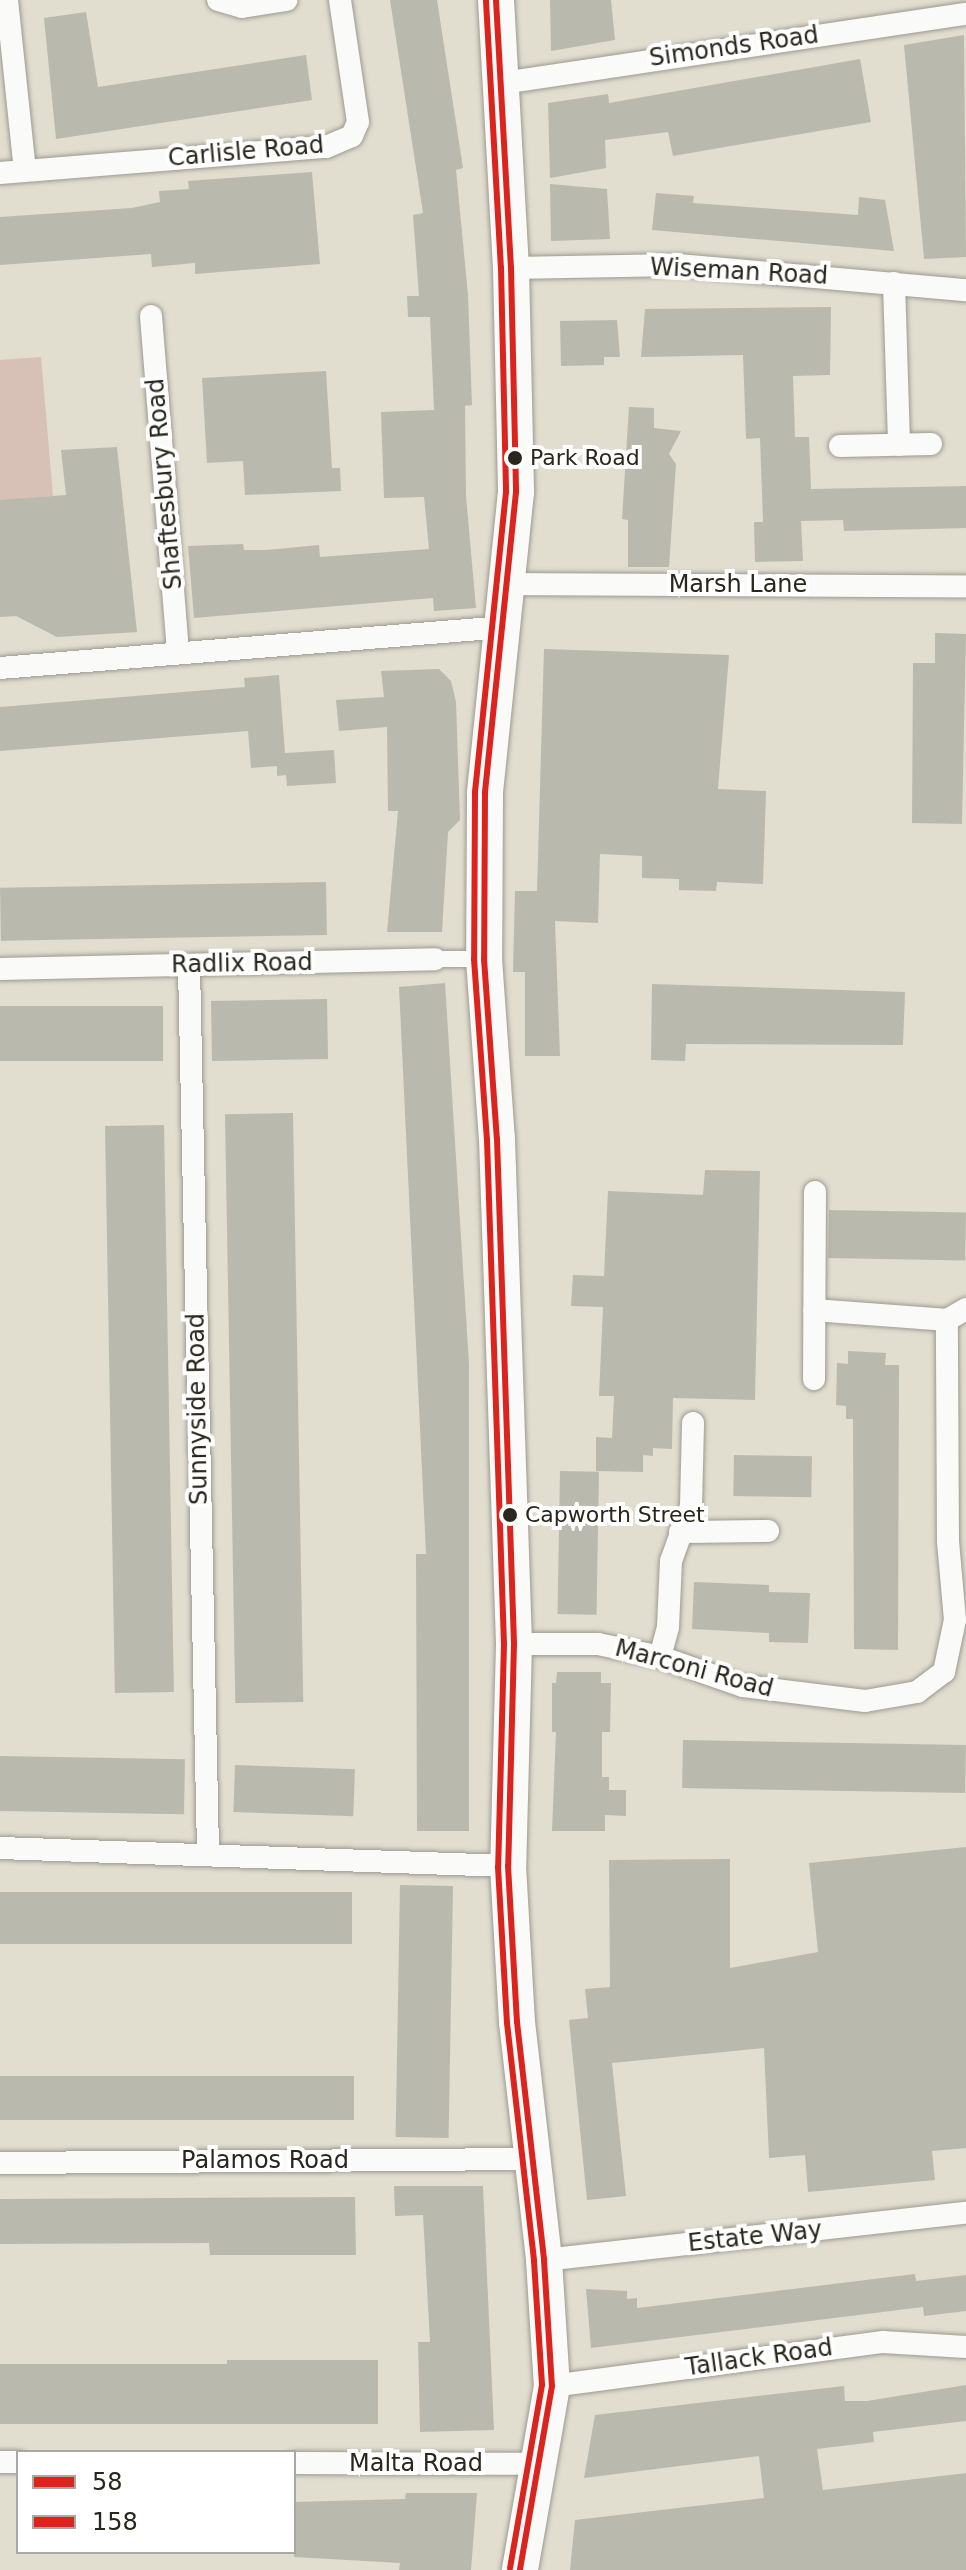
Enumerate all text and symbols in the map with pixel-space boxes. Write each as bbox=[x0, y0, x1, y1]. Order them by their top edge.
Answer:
street label: Simonds Road bbox=[647, 21, 821, 73]
street label: Carlisle Road bbox=[167, 131, 325, 173]
street label: Wiseman Road bbox=[649, 253, 829, 291]
street label: Shaftesbury Road bbox=[141, 377, 189, 591]
place label: Park Road bbox=[530, 445, 640, 471]
marker: Park Road bbox=[507, 450, 523, 466]
street label: Marsh Lane bbox=[669, 571, 807, 599]
street label: Radlix Road bbox=[171, 948, 313, 980]
street label: Sunnyside Road bbox=[182, 1313, 214, 1505]
place label: Capworth Street bbox=[525, 1502, 705, 1528]
marker: Capworth Street bbox=[502, 1507, 518, 1523]
street label: Marconi Road bbox=[612, 1634, 776, 1704]
street label: Palamos Road bbox=[181, 2147, 349, 2175]
street label: Estate Way bbox=[687, 2216, 823, 2258]
street label: Tallack Road bbox=[684, 2333, 834, 2383]
legend bbox=[16, 2450, 296, 2554]
street label: Malta Road bbox=[349, 2450, 483, 2478]
text: 58 bbox=[92, 2468, 123, 2496]
text: 158 bbox=[92, 2508, 138, 2536]

